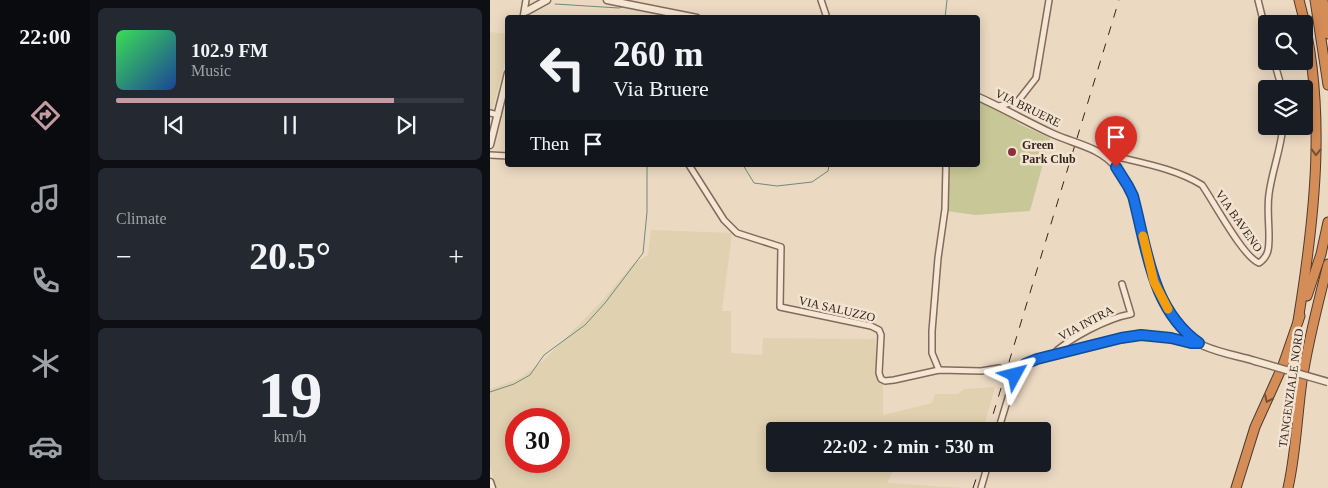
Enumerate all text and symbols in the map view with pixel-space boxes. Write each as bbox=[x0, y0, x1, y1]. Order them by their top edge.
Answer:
map controls bbox=[1258, 15, 1313, 135]
button: search bbox=[1258, 15, 1313, 70]
text: 22:00 bbox=[19, 24, 71, 49]
icon: left bbox=[530, 35, 595, 100]
text: 260 m bbox=[613, 35, 703, 74]
text: 102.9 FM bbox=[191, 40, 268, 61]
text: Music bbox=[191, 62, 231, 79]
text: Via Bruere bbox=[613, 76, 709, 101]
button: layers bbox=[1258, 80, 1313, 135]
street label: VIA BRUERE bbox=[993, 86, 1063, 130]
icon: directions bbox=[28, 98, 63, 133]
icon: previous bbox=[160, 111, 188, 139]
icon: pause bbox=[276, 111, 304, 139]
icon: next bbox=[392, 111, 420, 139]
pin bbox=[1095, 116, 1137, 167]
icon: arrive bbox=[1102, 123, 1130, 151]
icon: arrive bbox=[579, 130, 607, 158]
text: Then bbox=[530, 133, 569, 154]
place label: Green Park Club bbox=[1022, 138, 1076, 166]
marker: Green Park Club bbox=[1006, 146, 1018, 158]
one-way arrow bbox=[1311, 149, 1321, 157]
icon: music bbox=[28, 181, 63, 216]
street label: VIA BAVENO bbox=[1213, 187, 1266, 255]
text: Climate bbox=[116, 210, 167, 227]
text: 20.5° bbox=[249, 235, 331, 277]
text: − bbox=[116, 241, 132, 272]
text: + bbox=[448, 241, 464, 272]
icon: phone bbox=[28, 263, 63, 298]
street label: VIA SALUZZO bbox=[797, 293, 877, 325]
street label: VIA INTRA bbox=[1056, 303, 1116, 343]
street label: TANGENZIALE NORD bbox=[1276, 327, 1306, 448]
icon: climate bbox=[28, 346, 63, 381]
position arrow bbox=[988, 348, 1040, 400]
text: 19 bbox=[258, 359, 323, 431]
one-way arrow bbox=[1264, 394, 1274, 403]
speed limit sign: 30 bbox=[505, 408, 570, 473]
text: km/h bbox=[274, 428, 306, 445]
icon: car bbox=[28, 429, 63, 464]
text: 22:02 · 2 min · 530 m bbox=[823, 436, 994, 457]

